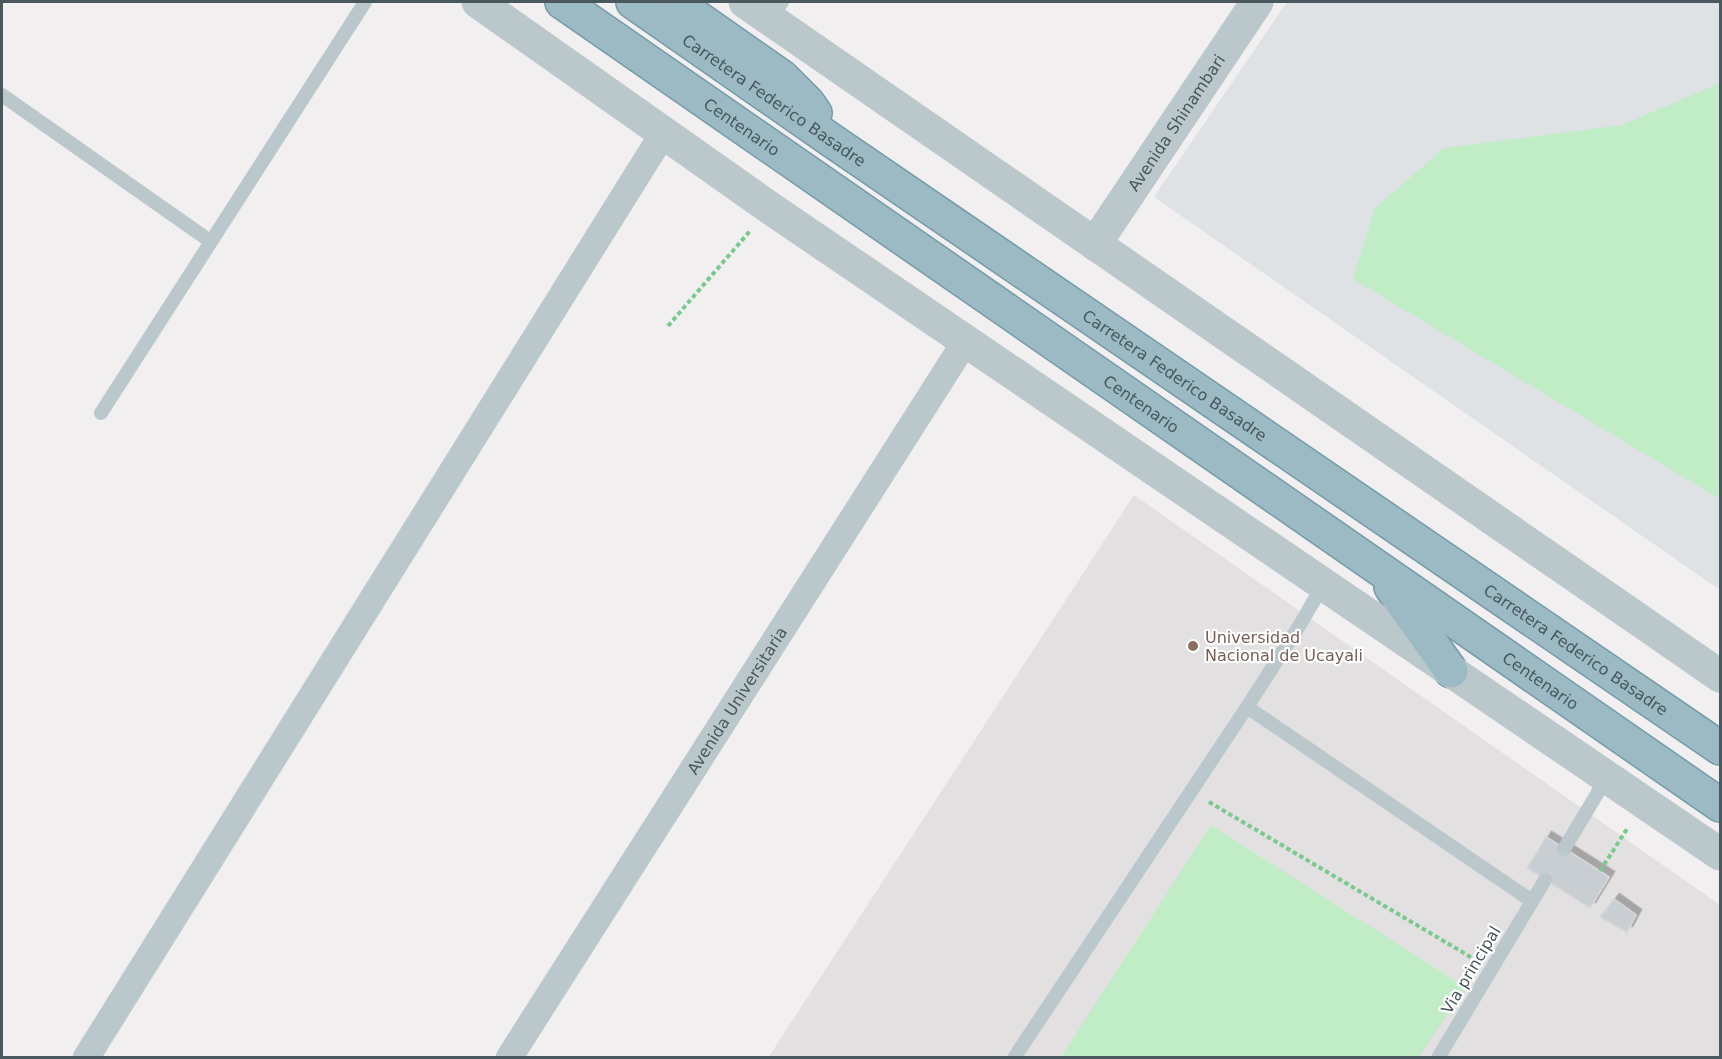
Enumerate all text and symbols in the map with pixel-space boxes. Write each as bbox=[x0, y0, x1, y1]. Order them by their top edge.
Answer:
street label: Carretera Federico Basadre bbox=[679, 30, 870, 171]
street label: Avenida Shinambari bbox=[1124, 51, 1229, 195]
street label: Centenario bbox=[700, 94, 784, 160]
street label: Carretera Federico Basadre bbox=[1079, 306, 1271, 445]
street label: Centenario bbox=[1100, 371, 1183, 437]
street label: Carretera Federico Basadre bbox=[1480, 580, 1672, 719]
street label: Avenida Universitaria bbox=[683, 623, 791, 778]
place label: Universidad Nacional de Ucayali bbox=[1205, 628, 1363, 665]
marker: Universidad Nacional de Ucayali bbox=[1186, 639, 1200, 653]
street label: Centenario bbox=[1499, 648, 1582, 714]
street label: Via principal bbox=[1437, 923, 1505, 1017]

